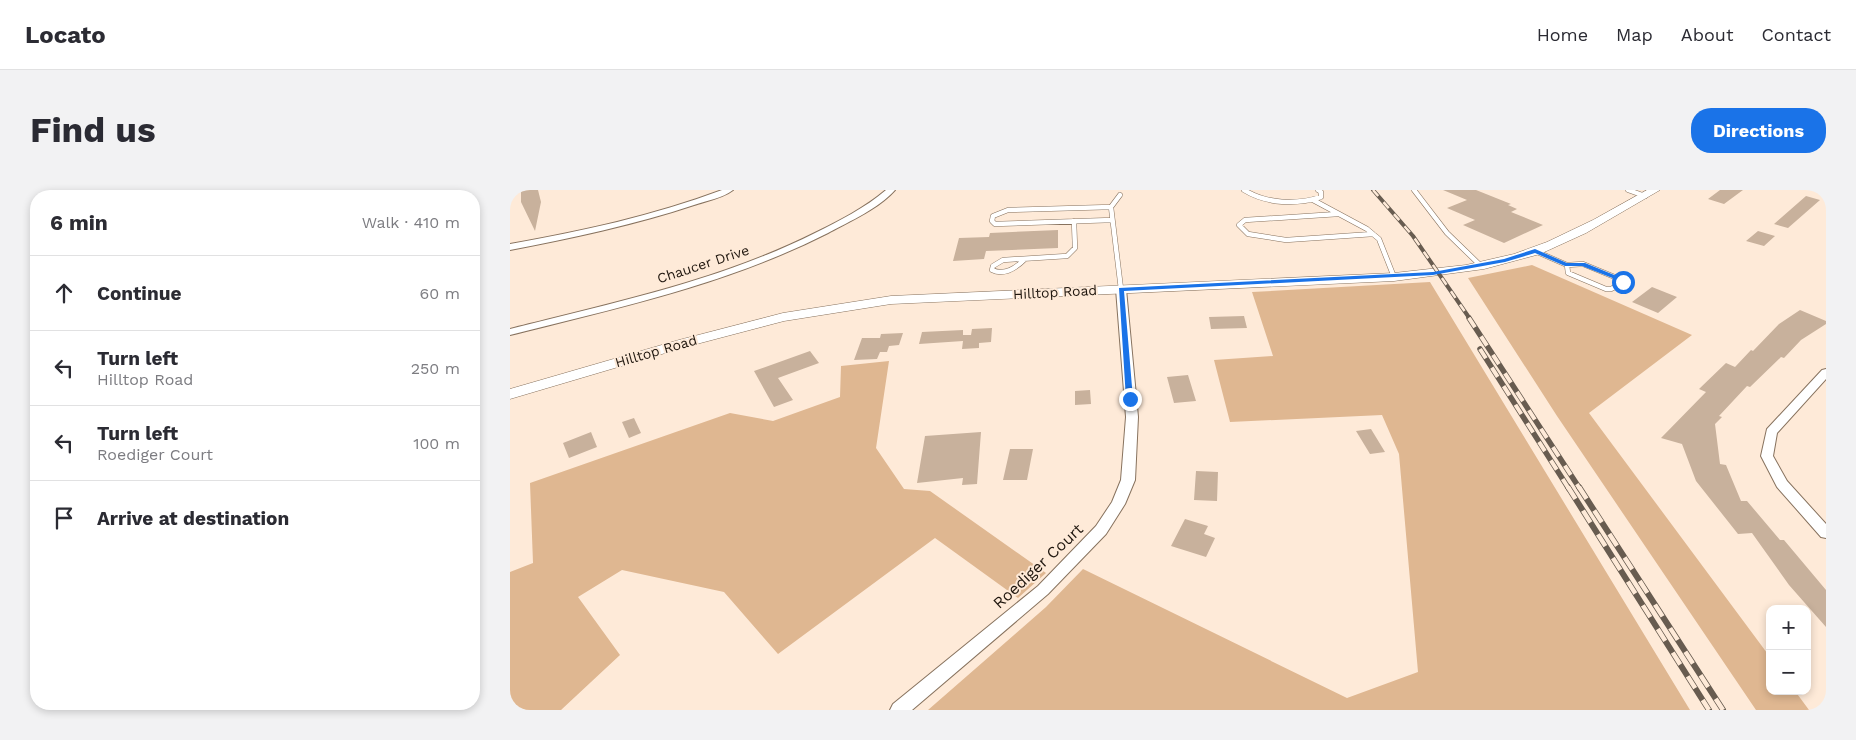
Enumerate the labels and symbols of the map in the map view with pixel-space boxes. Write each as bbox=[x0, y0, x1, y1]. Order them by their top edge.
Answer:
street label: Chaucer Drive bbox=[655, 242, 751, 286]
route start bbox=[1612, 271, 1635, 294]
street label: Hilltop Road bbox=[1012, 282, 1098, 302]
street label: Hilltop Road bbox=[613, 332, 699, 370]
route end bbox=[1119, 388, 1142, 411]
street label: Roediger Court bbox=[989, 519, 1087, 613]

